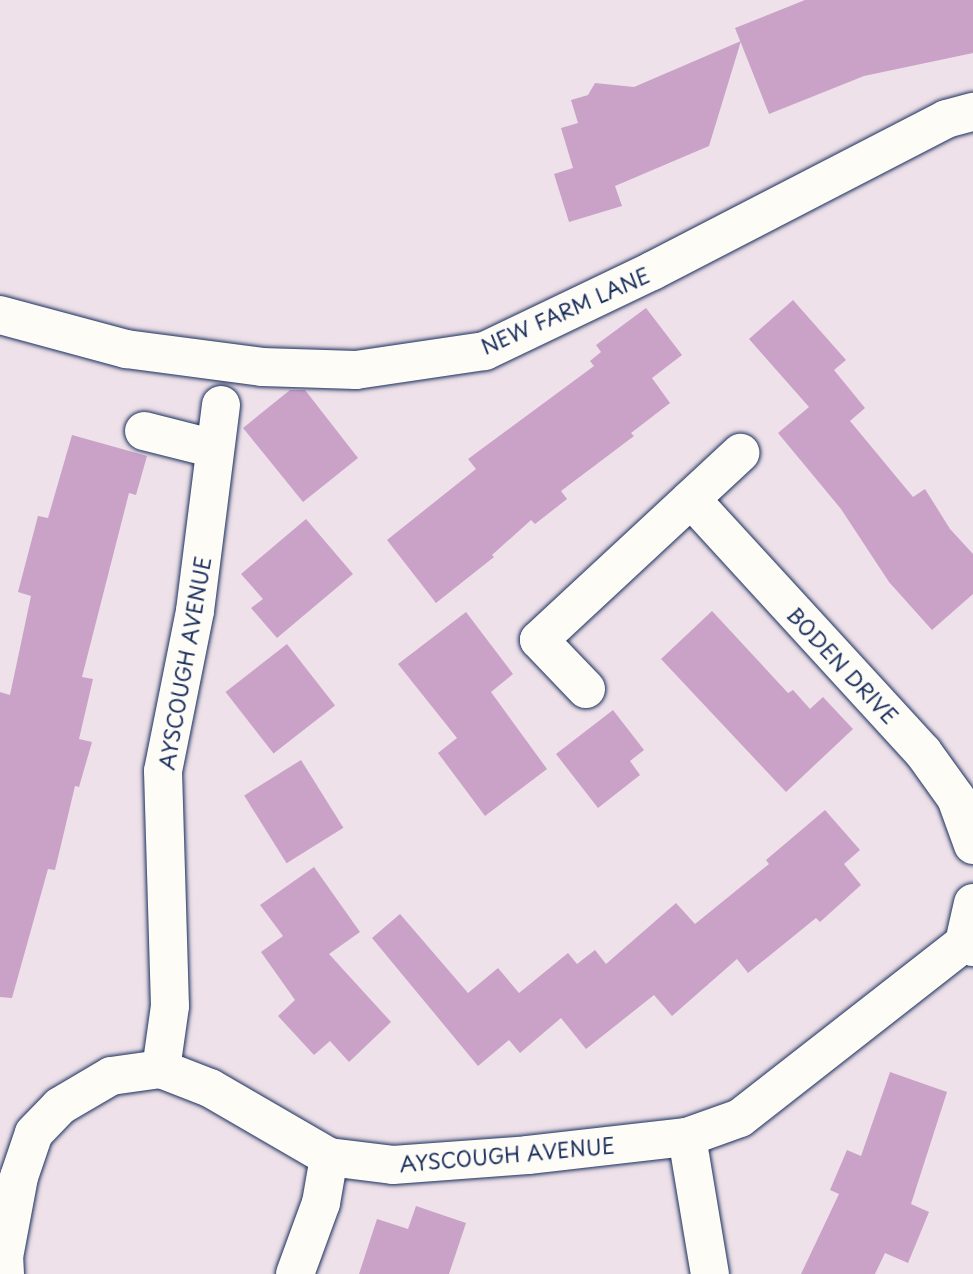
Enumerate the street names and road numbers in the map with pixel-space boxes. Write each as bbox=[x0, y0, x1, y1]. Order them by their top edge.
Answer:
street label: NEW FARM LANE bbox=[475, 261, 655, 359]
street label: AYSCOUGH AVENUE bbox=[153, 553, 215, 773]
street label: BODEN DRIVE bbox=[783, 602, 903, 728]
street label: AYSCOUGH AVENUE bbox=[397, 1132, 617, 1176]

